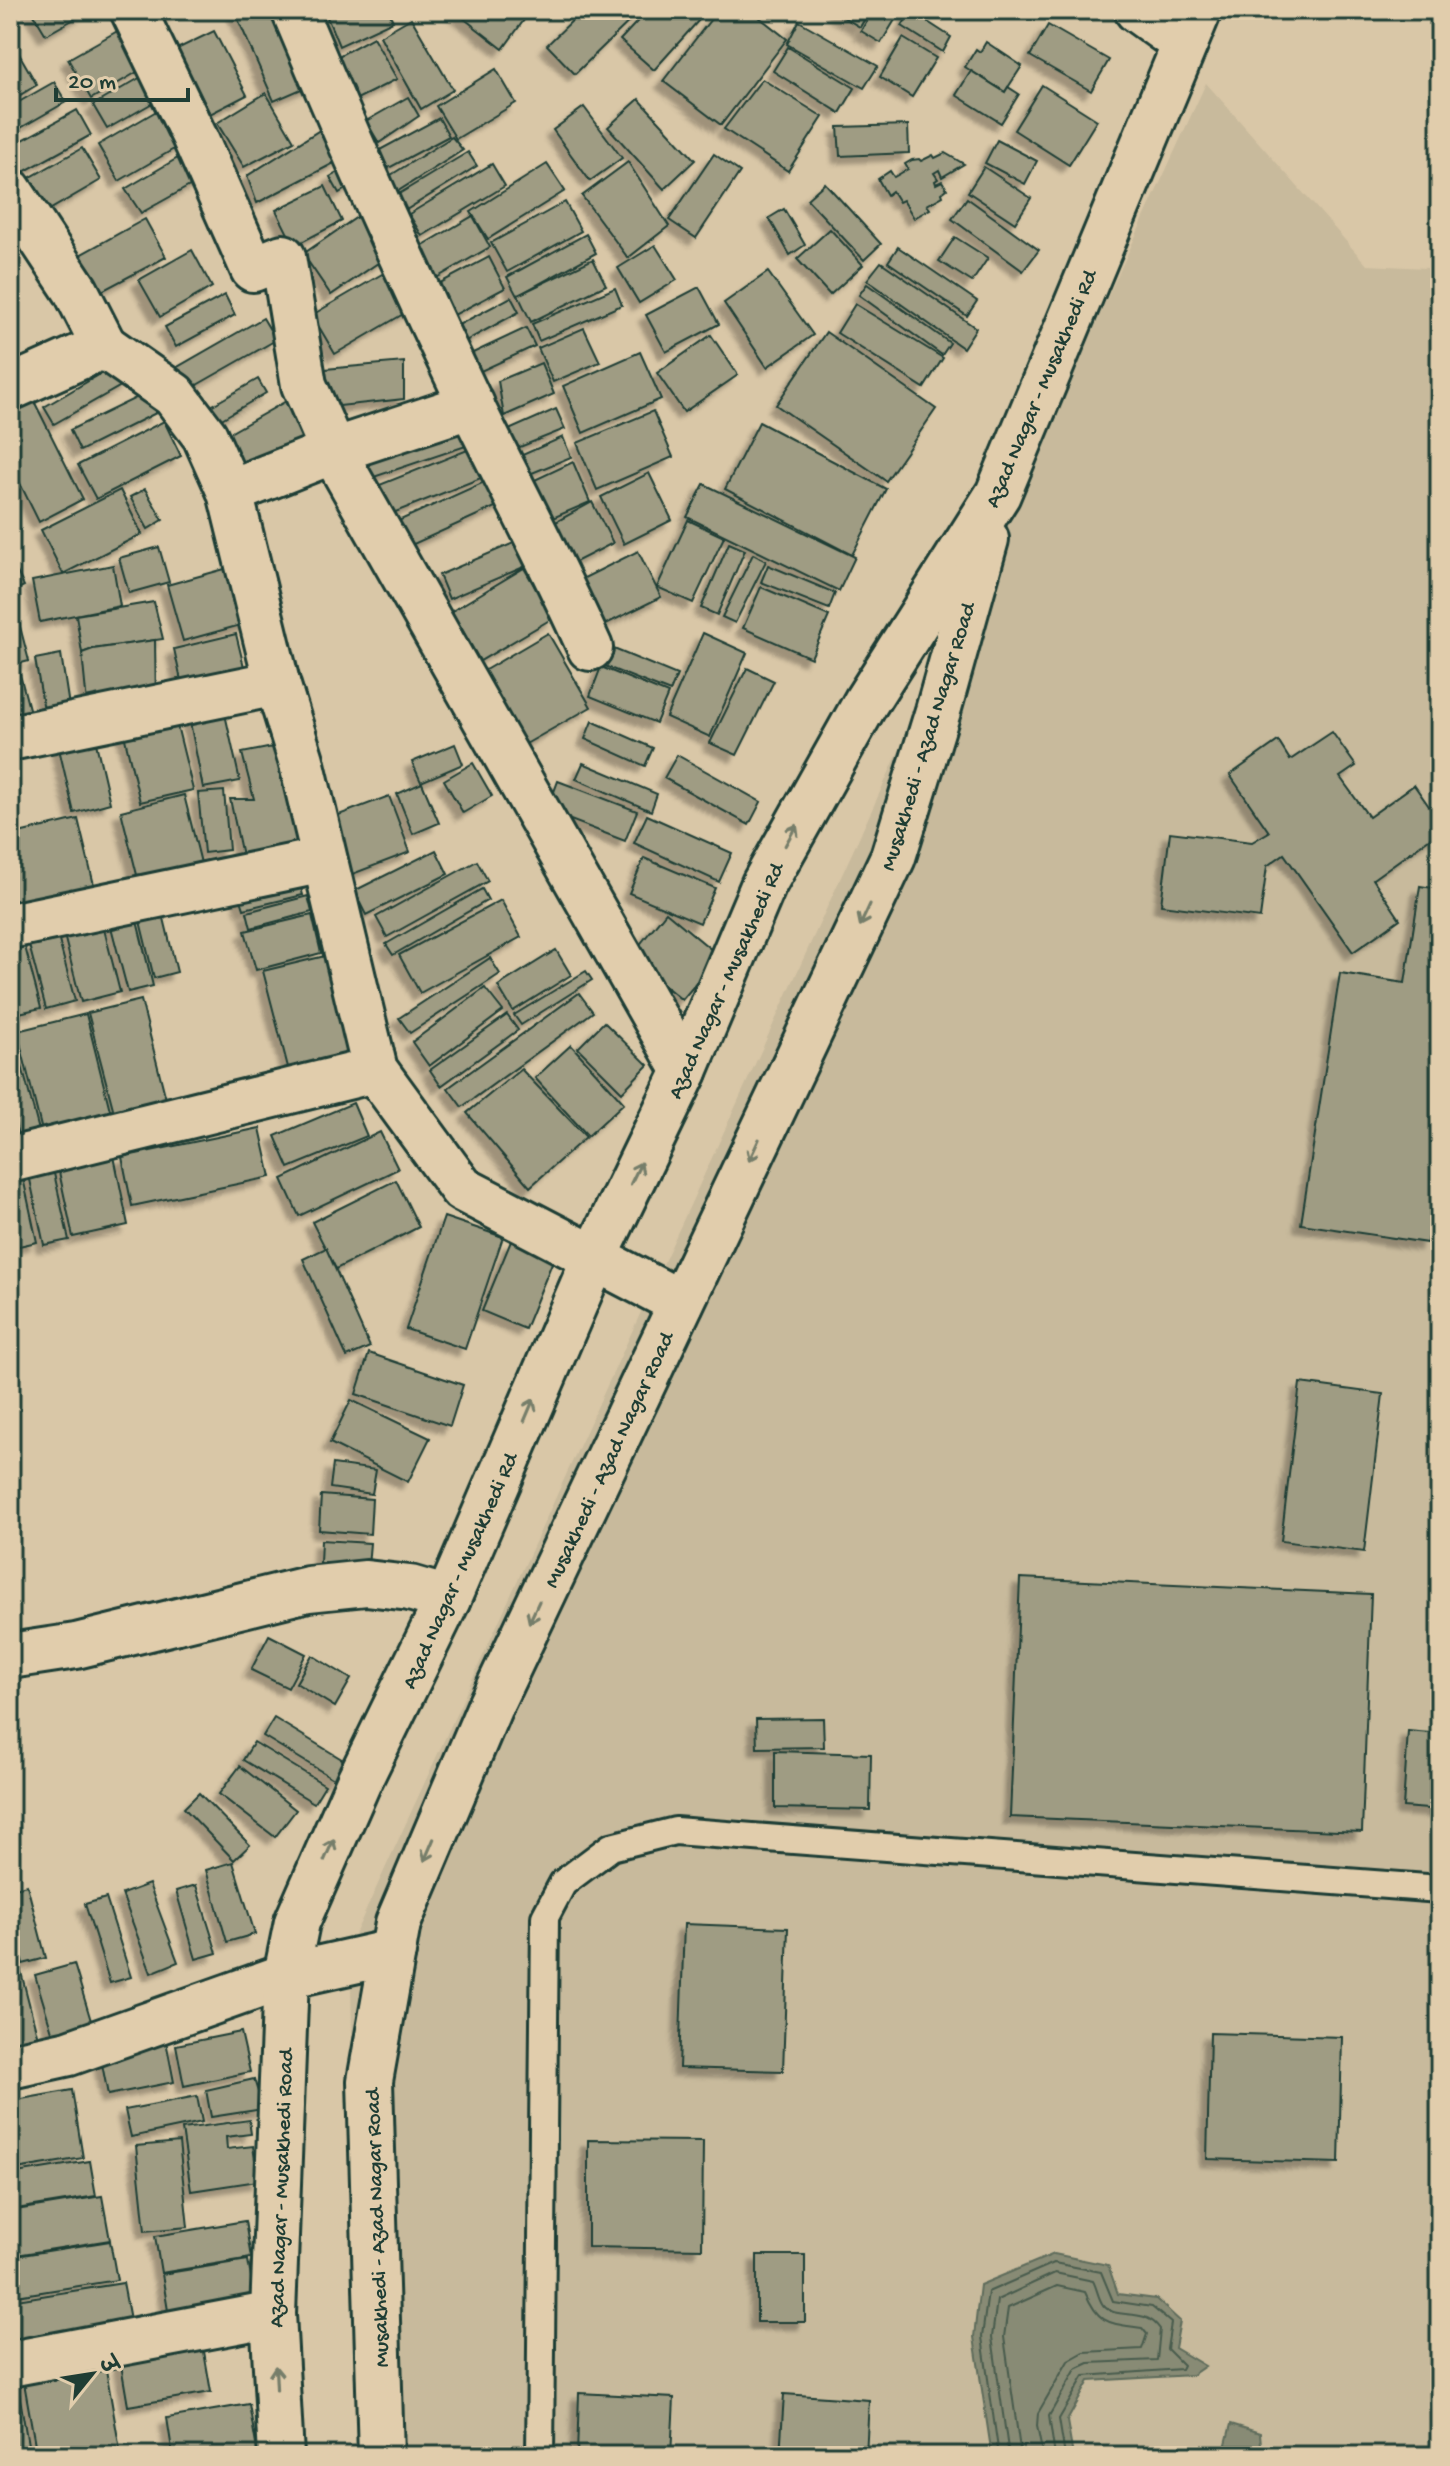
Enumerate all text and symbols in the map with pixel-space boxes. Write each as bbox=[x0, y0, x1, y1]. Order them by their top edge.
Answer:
scale bar bbox=[56, 52, 188, 102]
text: 20 m bbox=[68, 69, 116, 98]
street label: Azad Nagar - Musakhedi Rd bbox=[981, 265, 1105, 512]
street label: Musakhedi - Azad Nagar Road bbox=[877, 598, 984, 874]
one-way arrow bbox=[783, 824, 799, 847]
street label: Azad Nagar - Musakhedi Rd bbox=[664, 858, 792, 1104]
one-way arrow bbox=[857, 903, 872, 927]
one-way arrow bbox=[746, 1138, 761, 1162]
one-way arrow bbox=[628, 1161, 644, 1185]
street label: Musakhedi - Azad Nagar Road bbox=[540, 1327, 682, 1593]
one-way arrow bbox=[523, 1398, 538, 1423]
street label: Azad Nagar - Musakhedi Rd bbox=[398, 1448, 526, 1694]
one-way arrow bbox=[526, 1600, 541, 1624]
one-way arrow bbox=[420, 1837, 435, 1862]
one-way arrow bbox=[322, 1839, 337, 1863]
street label: Azad Nagar - Musakhedi Road bbox=[265, 2046, 301, 2328]
street label: Musakhedi - Azad Nagar Road bbox=[361, 2086, 397, 2368]
north arrow bbox=[52, 2334, 132, 2414]
text: उ bbox=[90, 2351, 122, 2381]
one-way arrow bbox=[269, 2365, 284, 2392]

